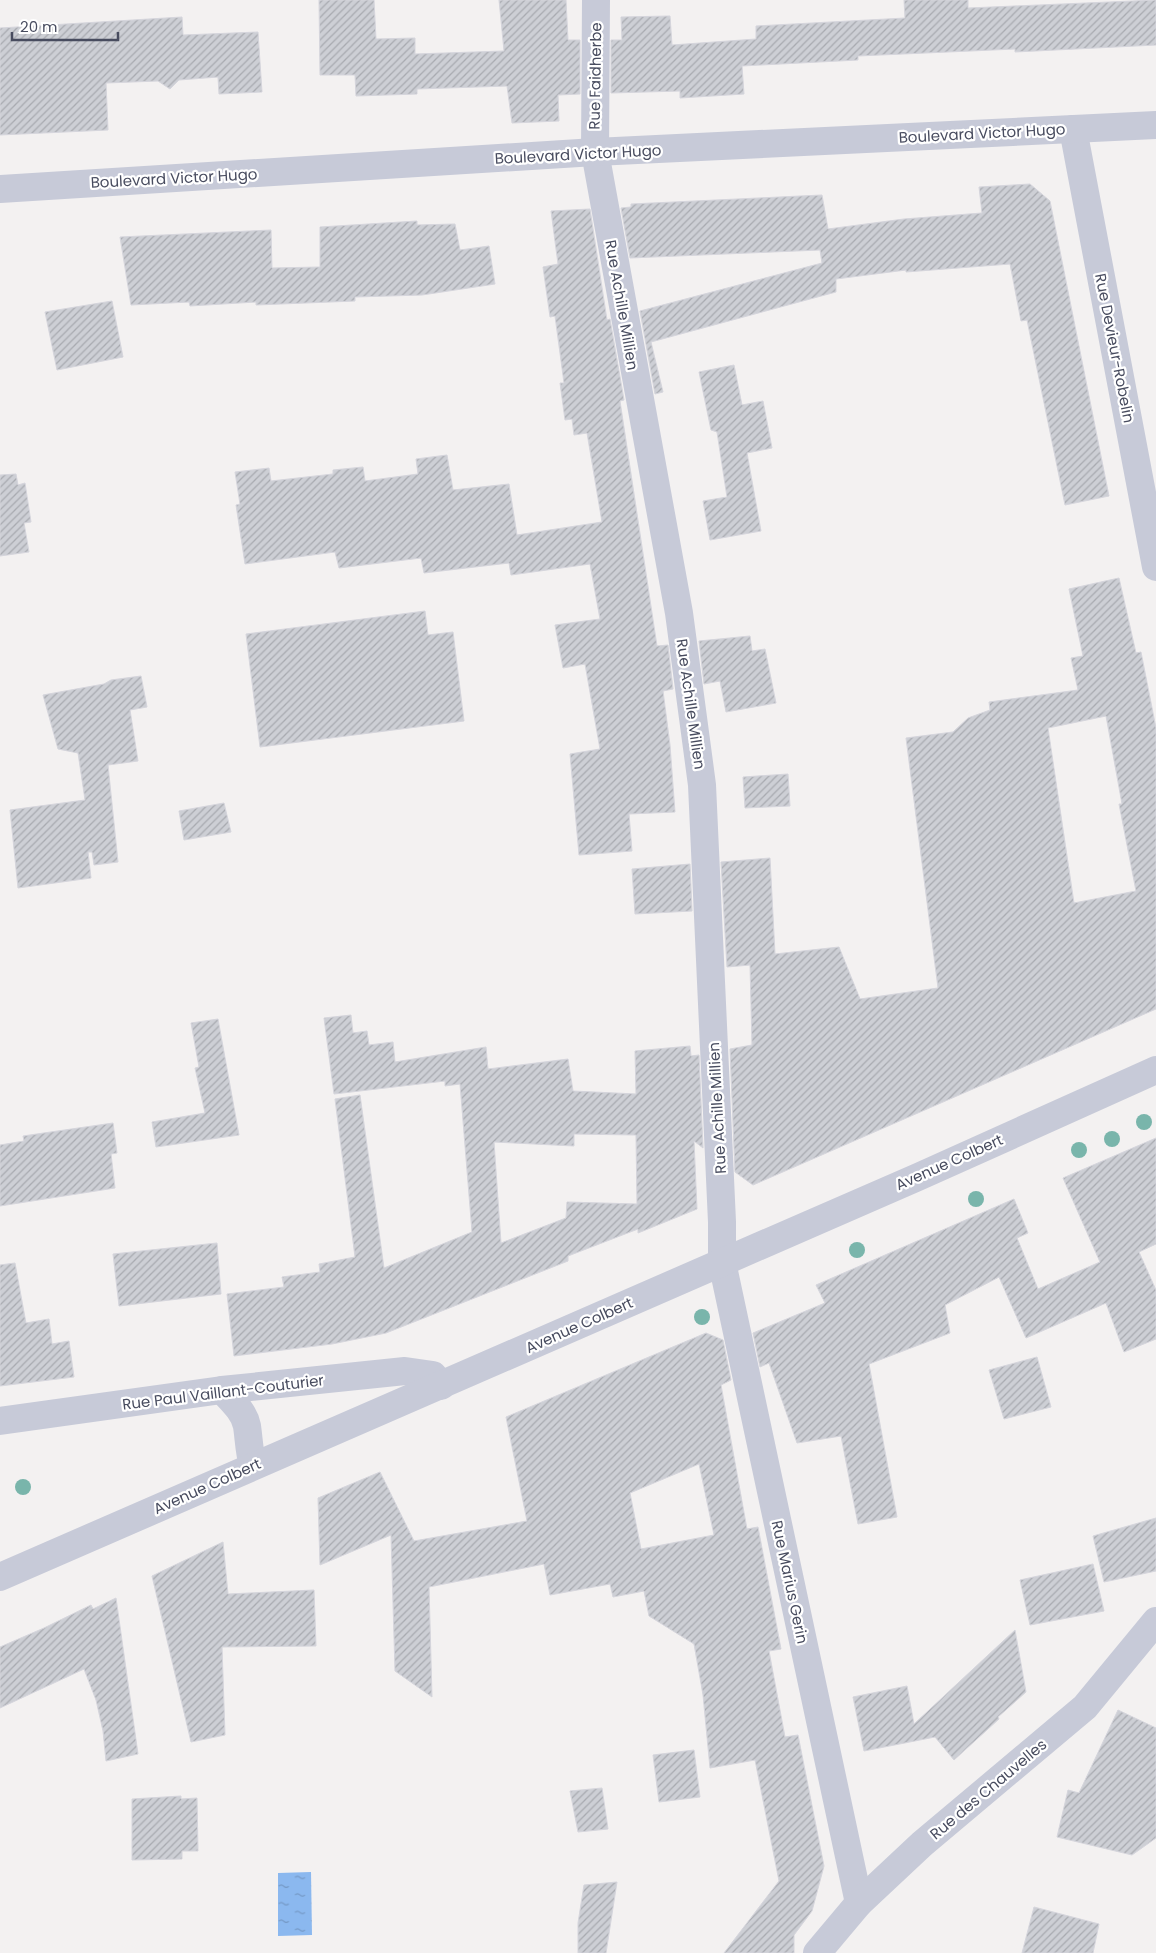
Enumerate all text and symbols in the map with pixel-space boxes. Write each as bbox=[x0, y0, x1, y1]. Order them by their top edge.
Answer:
scale bar bbox=[12, 10, 119, 42]
text: 20 m bbox=[20, 16, 58, 37]
street label: Rue Faidherbe bbox=[584, 22, 606, 130]
street label: Boulevard Victor Hugo bbox=[898, 118, 1066, 148]
street label: Boulevard Victor Hugo bbox=[494, 139, 662, 169]
street label: Boulevard Victor Hugo bbox=[90, 163, 258, 193]
street label: Rue Achille Millien bbox=[600, 238, 644, 372]
street label: Rue Devieur-Robelin bbox=[1090, 271, 1140, 425]
street label: Rue Achille Millien bbox=[671, 637, 711, 771]
street label: Rue Achille Millien bbox=[703, 1042, 731, 1174]
street label: Avenue Colbert bbox=[892, 1129, 1006, 1195]
street label: Avenue Colbert bbox=[522, 1292, 636, 1358]
street label: Rue Paul Vaillant-Couturier bbox=[121, 1369, 325, 1415]
street label: Avenue Colbert bbox=[150, 1453, 264, 1519]
street label: Rue Marius Gerin bbox=[767, 1518, 813, 1646]
street label: Rue des Chauvelles bbox=[925, 1734, 1051, 1844]

